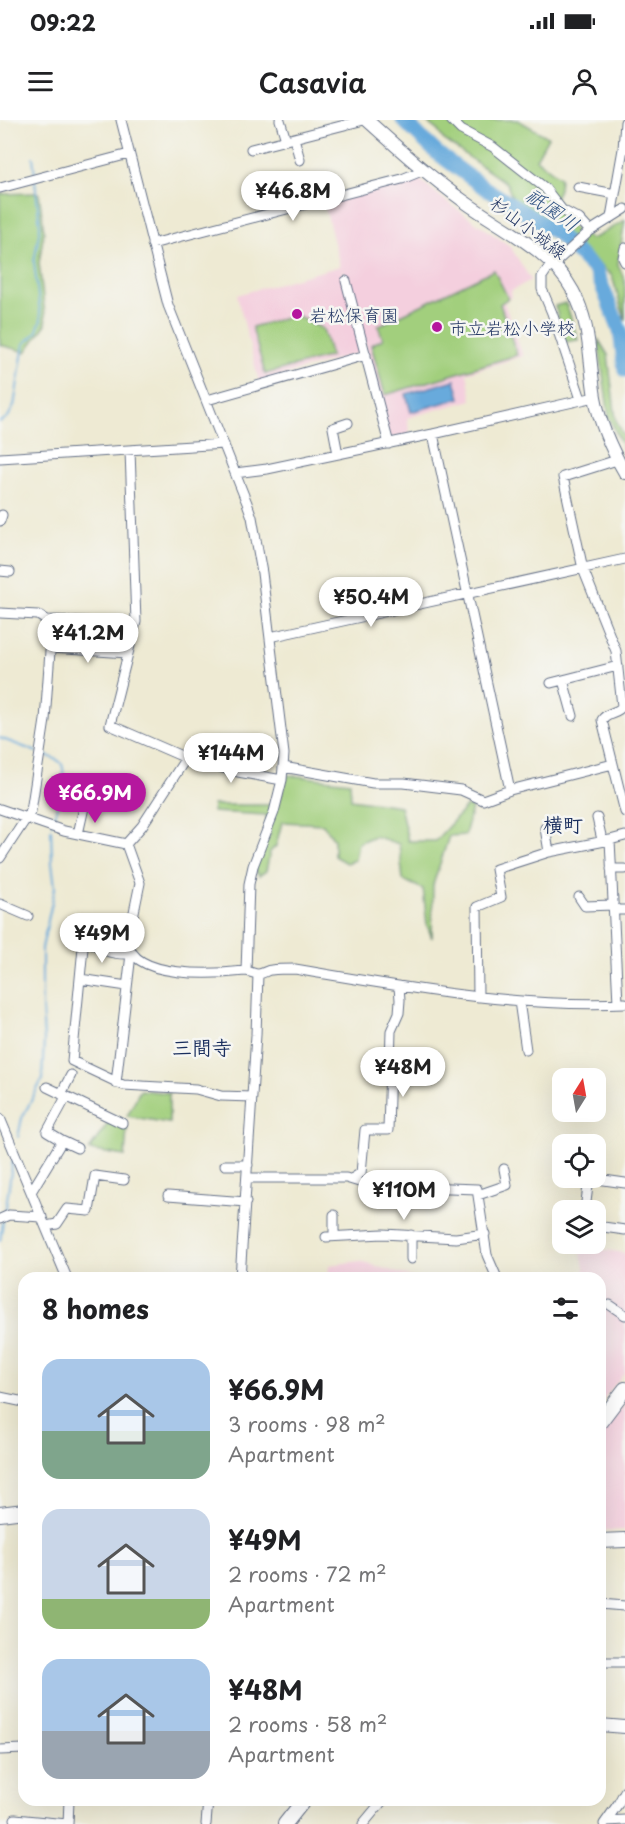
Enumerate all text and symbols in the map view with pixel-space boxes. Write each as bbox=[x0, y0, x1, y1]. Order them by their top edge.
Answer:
text: 09:22 bbox=[30, 5, 96, 38]
text: Casavia bbox=[259, 61, 366, 102]
icon: menu bbox=[24, 65, 57, 98]
icon: person bbox=[568, 65, 601, 98]
pin: ¥46.8M bbox=[244, 171, 342, 222]
text: ¥46.8M bbox=[255, 175, 331, 205]
water label: 祇園川 bbox=[520, 180, 586, 238]
street label: 杉山小城線 bbox=[485, 189, 573, 265]
place label: 岩松保育園 bbox=[309, 301, 399, 328]
marker: 岩松保育園 bbox=[290, 307, 304, 321]
place label: 市立岩松小学校 bbox=[449, 314, 575, 341]
marker: 市立岩松小学校 bbox=[430, 320, 444, 334]
pin: ¥50.4M bbox=[322, 577, 420, 628]
text: ¥50.4M bbox=[333, 581, 409, 611]
pin: ¥41.2M bbox=[39, 613, 137, 664]
text: ¥41.2M bbox=[51, 617, 125, 647]
pin: ¥144M bbox=[189, 733, 273, 784]
text: ¥144M bbox=[198, 737, 264, 767]
pin: ¥66.9M bbox=[46, 773, 144, 824]
text: ¥66.9M bbox=[58, 777, 132, 807]
district label: 横町 bbox=[543, 809, 583, 839]
pin: ¥49M bbox=[66, 913, 138, 964]
text: ¥49M bbox=[74, 917, 130, 947]
district label: 三間寺 bbox=[172, 1032, 232, 1062]
pin: ¥48M bbox=[367, 1047, 439, 1098]
text: ¥48M bbox=[374, 1051, 432, 1081]
north arrow bbox=[552, 1068, 606, 1122]
map controls bbox=[552, 1068, 606, 1254]
button: locate bbox=[552, 1134, 606, 1188]
pin: ¥110M bbox=[362, 1170, 446, 1221]
text: ¥110M bbox=[372, 1174, 436, 1204]
button: layers bbox=[552, 1200, 606, 1254]
text: 8 homes bbox=[42, 1289, 149, 1328]
icon: filters bbox=[549, 1292, 582, 1325]
text: ¥66.9M bbox=[228, 1370, 325, 1409]
icon: home bbox=[90, 1383, 162, 1455]
text: 3 rooms · 98 m² bbox=[228, 1409, 386, 1439]
text: Apartment bbox=[228, 1439, 335, 1469]
text: ¥49M bbox=[228, 1520, 302, 1559]
icon: home bbox=[90, 1533, 162, 1605]
text: 2 rooms · 72 m² bbox=[228, 1559, 387, 1589]
text: Apartment bbox=[228, 1589, 335, 1619]
text: ¥48M bbox=[228, 1670, 303, 1709]
icon: home bbox=[90, 1683, 162, 1755]
text: 2 rooms · 58 m² bbox=[228, 1709, 387, 1739]
text: Apartment bbox=[228, 1739, 335, 1769]

